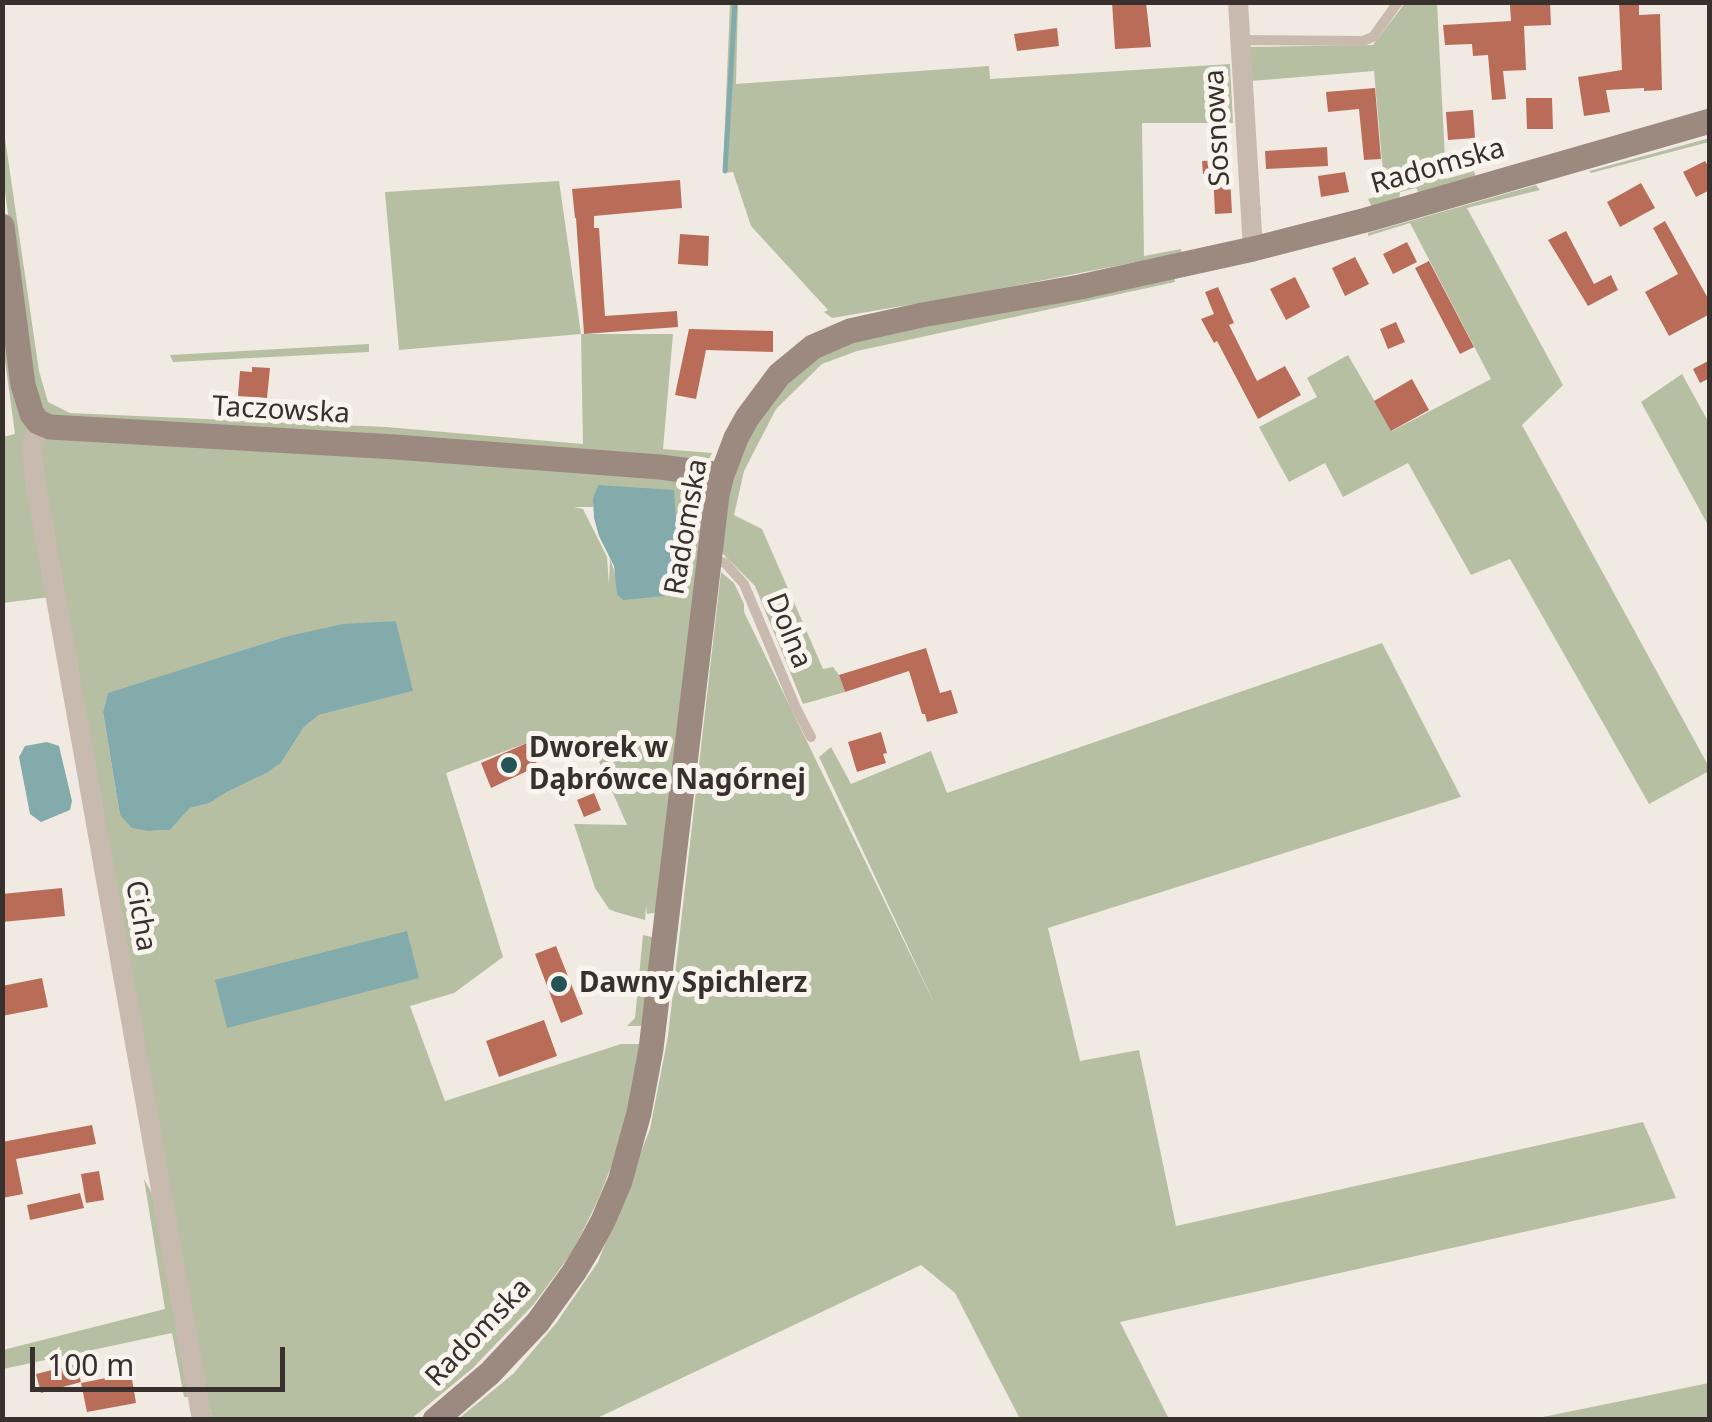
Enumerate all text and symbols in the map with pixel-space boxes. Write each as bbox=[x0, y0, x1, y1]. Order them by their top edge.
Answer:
street label: Sosnowa bbox=[1198, 69, 1238, 187]
street label: Radomska bbox=[1367, 132, 1509, 202]
street label: Taczowska bbox=[211, 391, 351, 431]
street label: Radomska bbox=[659, 456, 715, 598]
street label: Dolna bbox=[758, 589, 818, 673]
place label: Dworek w Dąbrówce Nagórnej bbox=[529, 732, 806, 798]
marker: Dworek w Dąbrówce Nagórnej bbox=[498, 754, 520, 776]
street label: Cicha bbox=[117, 878, 163, 954]
place label: Dawny Spichlerz bbox=[579, 967, 807, 1001]
marker: Dawny Spichlerz bbox=[548, 973, 570, 995]
street label: Radomska bbox=[419, 1272, 539, 1394]
scale bar bbox=[35, 1327, 290, 1389]
text: 100 m bbox=[47, 1344, 134, 1385]

